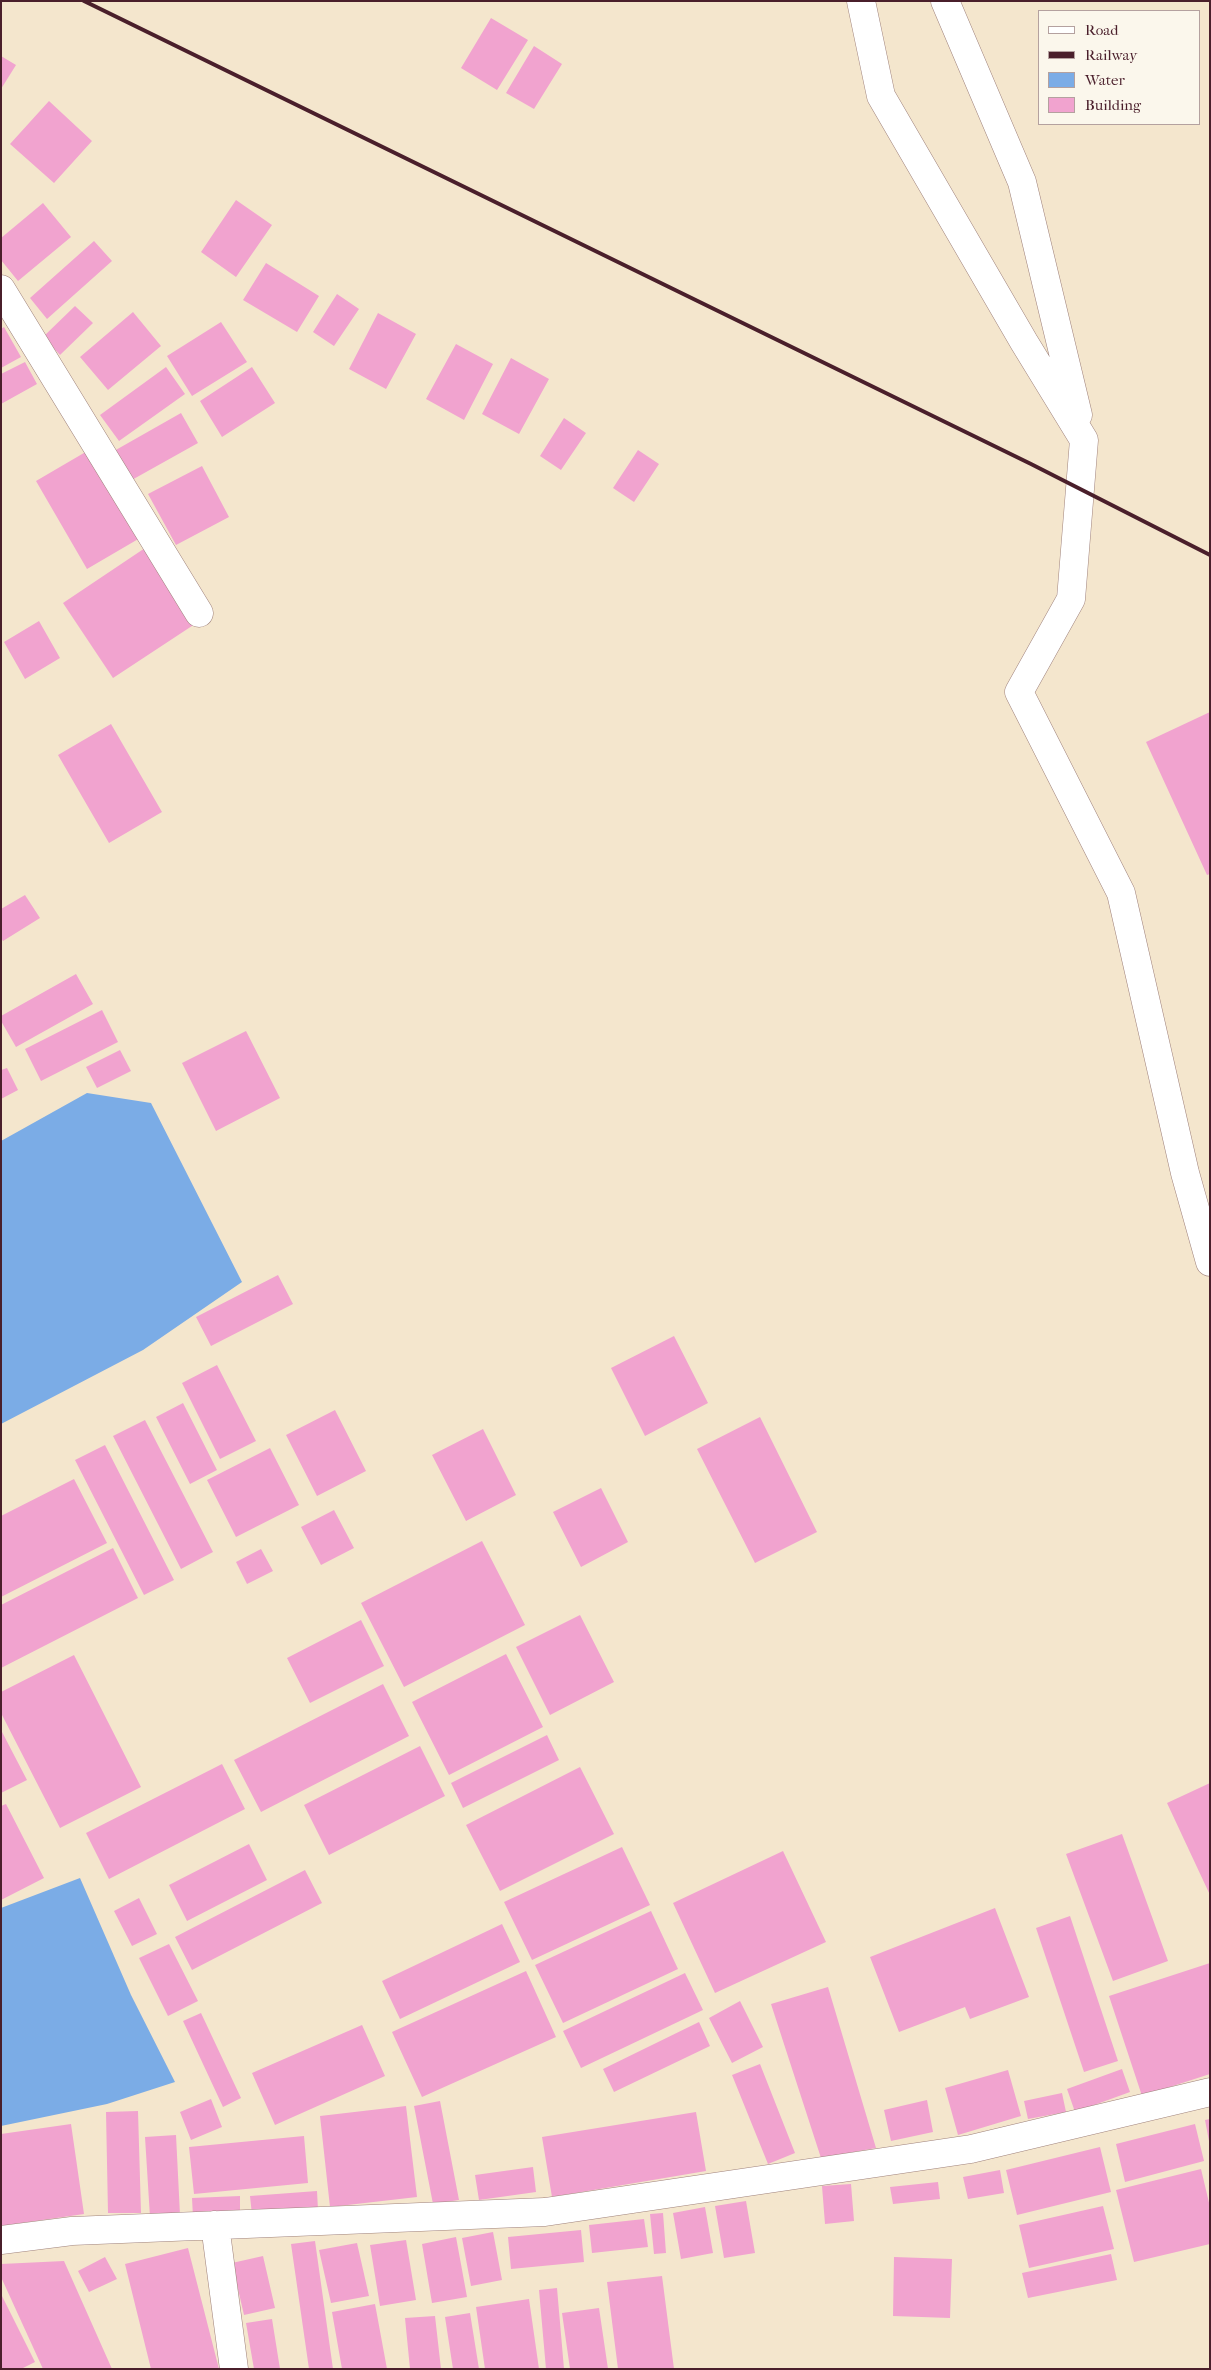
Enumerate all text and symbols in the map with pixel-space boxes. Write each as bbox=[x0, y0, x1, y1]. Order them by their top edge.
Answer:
legend bbox=[1038, 10, 1201, 125]
text: Road bbox=[1085, 21, 1118, 39]
text: Railway bbox=[1085, 46, 1137, 64]
text: Water bbox=[1085, 71, 1125, 89]
text: Building bbox=[1085, 96, 1141, 114]

